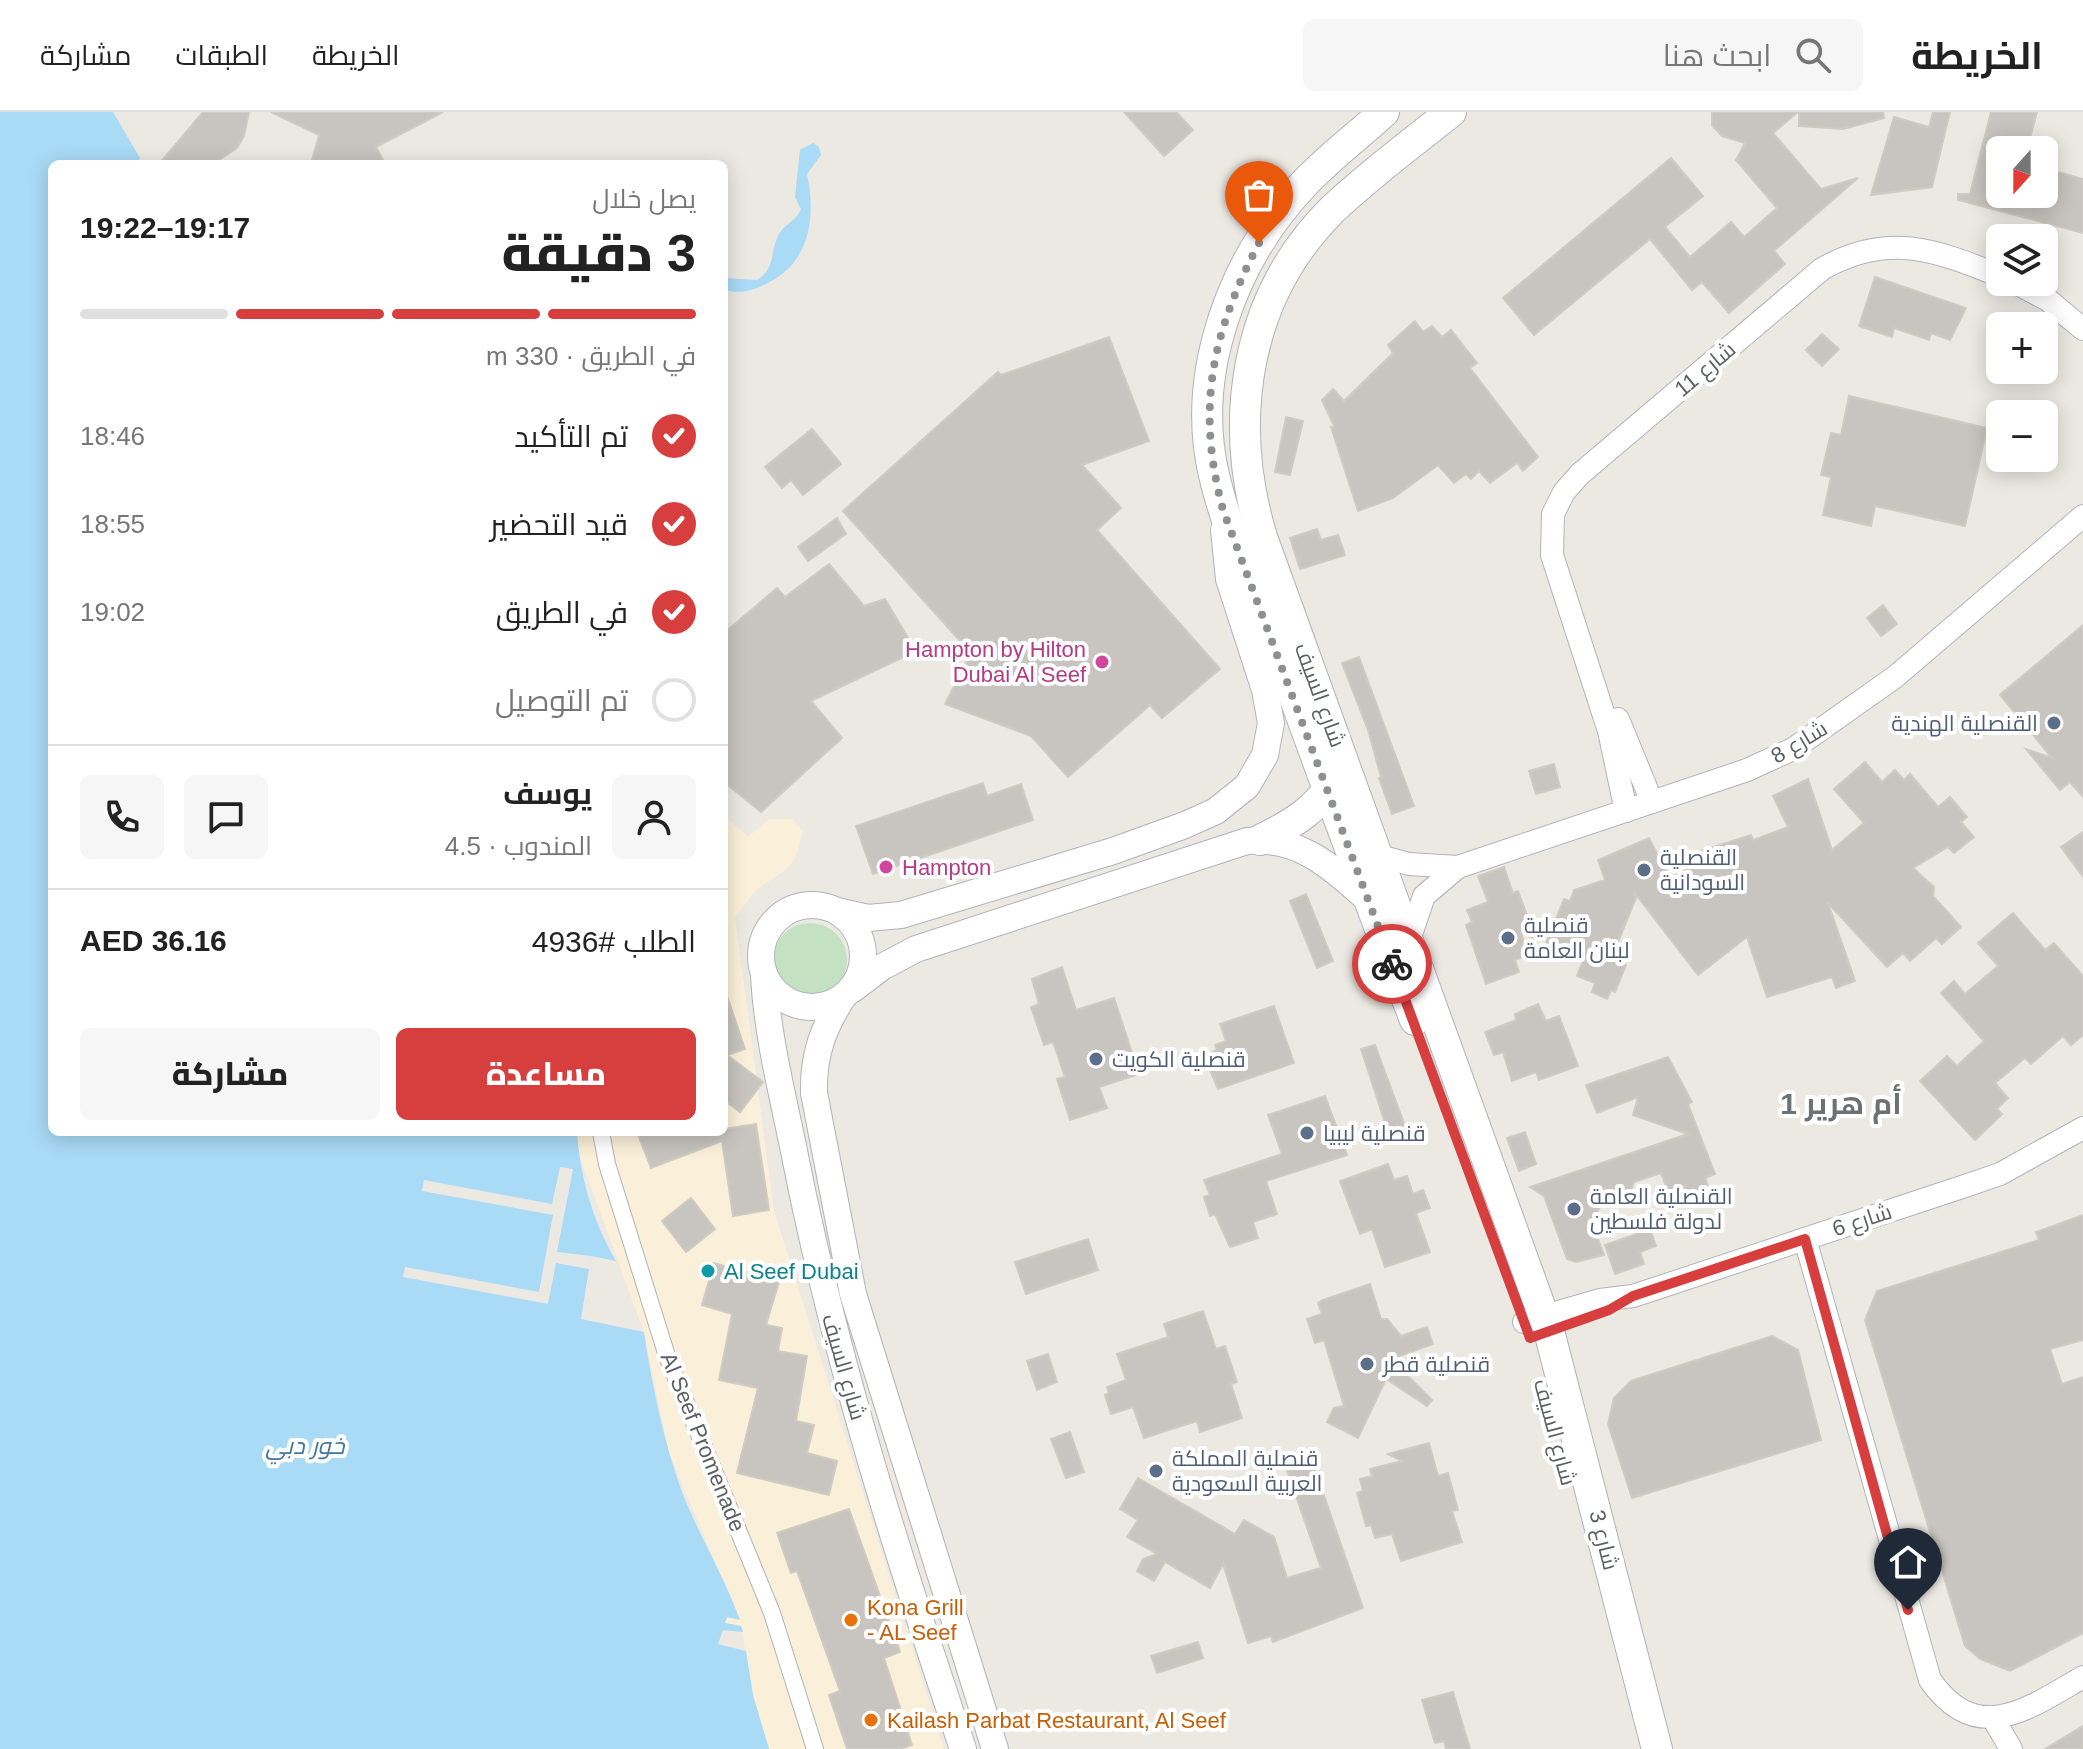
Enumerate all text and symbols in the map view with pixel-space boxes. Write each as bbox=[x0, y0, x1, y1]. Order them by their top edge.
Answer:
search box bbox=[1303, 19, 1863, 91]
icon: search bbox=[1791, 33, 1835, 77]
text: الخريطة bbox=[1911, 35, 2043, 77]
text: ابحث هنا bbox=[1663, 39, 1771, 72]
text: مشاركة bbox=[40, 40, 131, 71]
text: الطبقات bbox=[175, 40, 268, 71]
text: الخريطة bbox=[312, 40, 399, 71]
north arrow bbox=[1986, 136, 2058, 208]
map controls bbox=[1986, 136, 2058, 472]
pin bbox=[1225, 161, 1293, 243]
icon: bag bbox=[1237, 173, 1281, 217]
text: يصل خلال bbox=[592, 184, 696, 214]
text: 19:17–19:22 bbox=[80, 211, 250, 244]
text: 3 دقيقة bbox=[502, 224, 696, 282]
button: layers bbox=[1986, 224, 2058, 296]
button: + bbox=[1986, 312, 2058, 384]
street label: شارع 11 bbox=[1670, 336, 1742, 403]
text: في الطريق · 330 m bbox=[486, 341, 696, 371]
button: − bbox=[1986, 400, 2058, 472]
icon: check bbox=[652, 414, 696, 458]
text: تم التأكيد bbox=[514, 420, 628, 453]
text: 18:46 bbox=[80, 421, 145, 451]
icon: check bbox=[652, 502, 696, 546]
text: قيد التحضير bbox=[490, 508, 628, 541]
text: 18:55 bbox=[80, 509, 145, 539]
icon: check bbox=[652, 590, 696, 634]
text: في الطريق bbox=[496, 596, 628, 629]
text: 19:02 bbox=[80, 597, 145, 627]
place label: Hampton by Hilton Dubai Al Seef bbox=[905, 637, 1087, 687]
street label: شارع السيف bbox=[1288, 639, 1350, 751]
marker: Hampton by Hilton Dubai Al Seef bbox=[1093, 653, 1111, 671]
text: تم التوصيل bbox=[495, 684, 628, 717]
place label: القنصلية الهندية bbox=[1891, 711, 2038, 737]
marker: القنصلية الهندية bbox=[2045, 714, 2063, 732]
street label: شارع 8 bbox=[1766, 716, 1833, 770]
button: phone bbox=[80, 775, 164, 859]
button: chat bbox=[184, 775, 268, 859]
button: person bbox=[612, 775, 696, 859]
text: يوسف bbox=[503, 777, 592, 810]
text: المندوب · 4.5 bbox=[445, 831, 592, 861]
place label: القنصلية السودانية bbox=[1660, 845, 1745, 895]
place label: Hampton bbox=[902, 855, 991, 880]
marker: Hampton bbox=[877, 858, 895, 876]
marker: القنصلية السودانية bbox=[1635, 861, 1653, 879]
place label: قنصلية لبنان العامة bbox=[1524, 913, 1630, 963]
text: AED 36.16 bbox=[80, 924, 227, 957]
courier bbox=[1352, 924, 1432, 1004]
text: الطلب #4936 bbox=[532, 925, 696, 958]
marker: قنصلية لبنان العامة bbox=[1499, 929, 1517, 947]
icon: bike bbox=[1370, 942, 1414, 986]
button: مشاركة bbox=[80, 1028, 380, 1120]
button: مساعدة bbox=[396, 1028, 696, 1120]
place label: قنصلية الكويت bbox=[1112, 1047, 1246, 1072]
marker: قنصلية الكويت bbox=[1087, 1050, 1105, 1068]
district label: أم هرير 1 bbox=[1780, 1084, 1902, 1124]
place label: قنصلية ليبيا bbox=[1323, 1121, 1426, 1146]
marker: قنصلية ليبيا bbox=[1298, 1124, 1316, 1142]
place label: القنصلية العامة لدولة فلسطين bbox=[1590, 1184, 1733, 1235]
street label: شارع 6 bbox=[1829, 1199, 1895, 1243]
marker: القنصلية العامة لدولة فلسطين bbox=[1565, 1200, 1583, 1218]
place label: Al Seef Dubai bbox=[724, 1259, 859, 1284]
marker: Al Seef Dubai bbox=[699, 1262, 717, 1280]
street label: شارع السيف bbox=[815, 1311, 871, 1424]
street label: Al Seef Promenade bbox=[656, 1349, 750, 1535]
place label: قنصلية قطر bbox=[1381, 1352, 1490, 1377]
marker: قنصلية قطر bbox=[1358, 1355, 1376, 1373]
street label: شارع السيف bbox=[1527, 1376, 1581, 1489]
water label: خور دبي bbox=[265, 1432, 346, 1465]
place label: قنصلية المملكة العربية السعودية bbox=[1172, 1446, 1323, 1496]
marker: قنصلية المملكة العربية السعودية bbox=[1147, 1462, 1165, 1480]
street label: شارع 3 bbox=[1583, 1507, 1624, 1573]
pin bbox=[1874, 1528, 1942, 1610]
icon: home bbox=[1886, 1540, 1930, 1584]
place label: Kona Grill - AL Seef bbox=[867, 1595, 964, 1645]
marker: Kona Grill - AL Seef bbox=[842, 1611, 860, 1629]
place label: Kailash Parbat Restaurant, Al Seef bbox=[887, 1708, 1227, 1733]
marker: Kailash Parbat Restaurant, Al Seef bbox=[862, 1711, 880, 1729]

